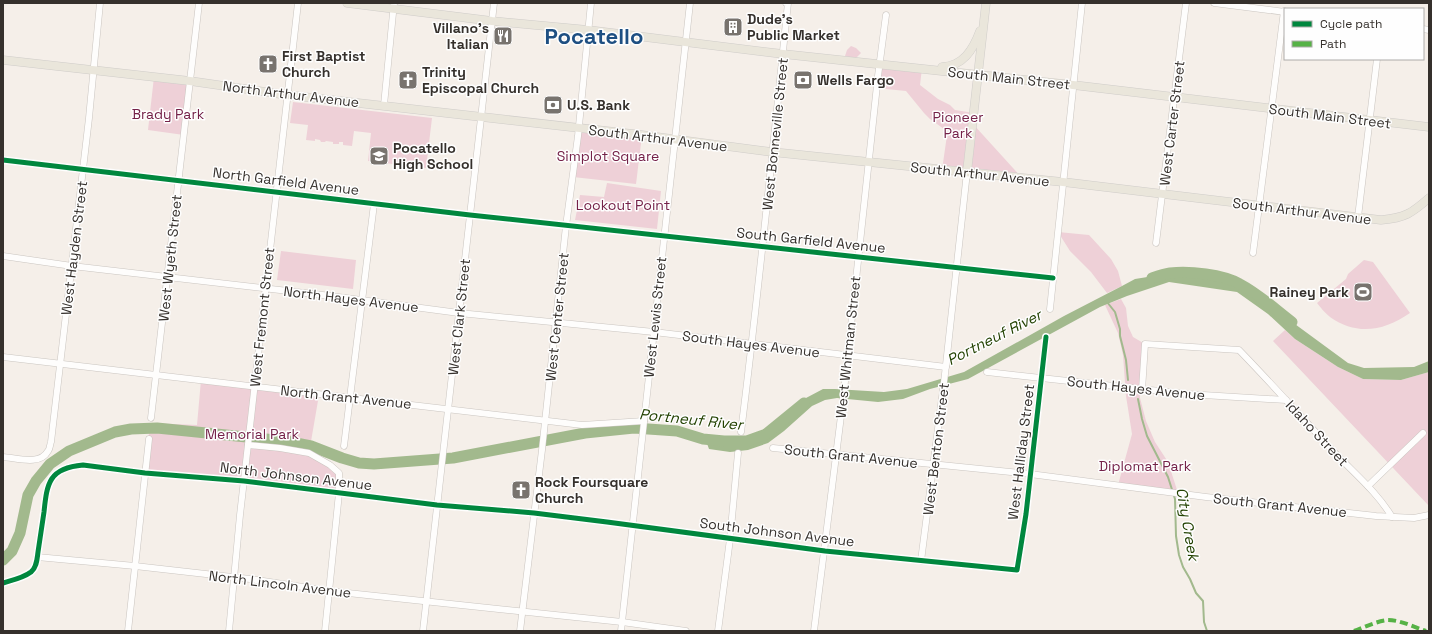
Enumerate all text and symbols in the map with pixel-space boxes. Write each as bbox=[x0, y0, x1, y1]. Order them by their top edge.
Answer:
legend bbox=[1284, 8, 1424, 60]
place label: Dude's Public Market bbox=[747, 10, 840, 44]
building icon: Dude's Public Market bbox=[722, 16, 744, 38]
text: Cycle path bbox=[1320, 16, 1382, 32]
place label: Villano's Italian bbox=[433, 19, 489, 53]
district label: Pocatello bbox=[545, 22, 643, 50]
restaurant icon: Villano's Italian bbox=[492, 25, 514, 47]
text: Path bbox=[1320, 36, 1346, 52]
place label: First Baptist Church bbox=[282, 47, 366, 81]
church icon: First Baptist Church bbox=[257, 53, 279, 75]
street label: West Bonneville Street bbox=[758, 57, 792, 211]
street label: West Carter Street bbox=[1155, 59, 1189, 187]
place label: Trinity Episcopal Church bbox=[422, 63, 539, 97]
street label: South Main Street bbox=[947, 63, 1071, 93]
church icon: Trinity Episcopal Church bbox=[397, 69, 419, 91]
bank icon: Wells Fargo bbox=[792, 69, 814, 91]
place label: Wells Fargo bbox=[817, 71, 894, 89]
street label: North Arthur Avenue bbox=[222, 77, 360, 111]
bank icon: U.S. Bank bbox=[542, 94, 564, 116]
place label: U.S. Bank bbox=[567, 96, 630, 114]
street label: South Main Street bbox=[1268, 100, 1392, 132]
park label: Brady Park bbox=[132, 105, 205, 123]
park label: Pioneer Park bbox=[933, 108, 983, 142]
street label: South Arthur Avenue bbox=[587, 121, 729, 155]
place label: Pocatello High School bbox=[393, 139, 473, 173]
school or university icon: Pocatello High School bbox=[368, 145, 390, 167]
park label: Simplot Square bbox=[557, 147, 659, 165]
street label: South Arthur Avenue bbox=[909, 158, 1051, 190]
street label: North Garfield Avenue bbox=[212, 163, 360, 199]
street label: West Hayden Street bbox=[57, 180, 91, 316]
street label: West Wyeth Street bbox=[154, 194, 186, 322]
street label: South Arthur Avenue bbox=[1231, 194, 1373, 228]
park label: Lookout Point bbox=[576, 196, 670, 214]
street label: South Garfield Avenue bbox=[736, 223, 886, 257]
street label: West Fremont Street bbox=[246, 246, 278, 388]
street label: West Center Street bbox=[541, 252, 573, 382]
street label: West Lewis Street bbox=[640, 256, 670, 378]
street label: West Clark Street bbox=[444, 258, 474, 376]
street label: West Whitman Street bbox=[832, 275, 864, 419]
sports icon: Rainey Park bbox=[1352, 281, 1374, 303]
street label: North Hayes Avenue bbox=[282, 282, 420, 316]
place label: Rainey Park bbox=[1270, 283, 1349, 301]
water label: Portneuf River bbox=[943, 304, 1046, 369]
street label: South Hayes Avenue bbox=[681, 327, 821, 361]
street label: South Hayes Avenue bbox=[1066, 372, 1206, 404]
street label: North Grant Avenue bbox=[279, 381, 413, 413]
street label: West Benton Street bbox=[919, 382, 953, 516]
street label: West Halliday Street bbox=[1004, 383, 1038, 521]
street label: Idaho Street bbox=[1282, 396, 1352, 470]
water label: Portneuf River bbox=[638, 404, 745, 434]
park label: Memorial Park bbox=[205, 425, 299, 443]
street label: South Grant Avenue bbox=[783, 440, 919, 472]
park label: Diplomat Park bbox=[1099, 457, 1192, 475]
street label: North Johnson Avenue bbox=[219, 458, 373, 494]
place label: Rock Foursquare Church bbox=[535, 473, 648, 507]
church icon: Rock Foursquare Church bbox=[510, 479, 532, 501]
water label: City Creek bbox=[1172, 486, 1204, 564]
street label: South Grant Avenue bbox=[1212, 489, 1348, 521]
street label: South Johnson Avenue bbox=[699, 514, 855, 550]
street label: North Lincoln Avenue bbox=[208, 566, 352, 602]

